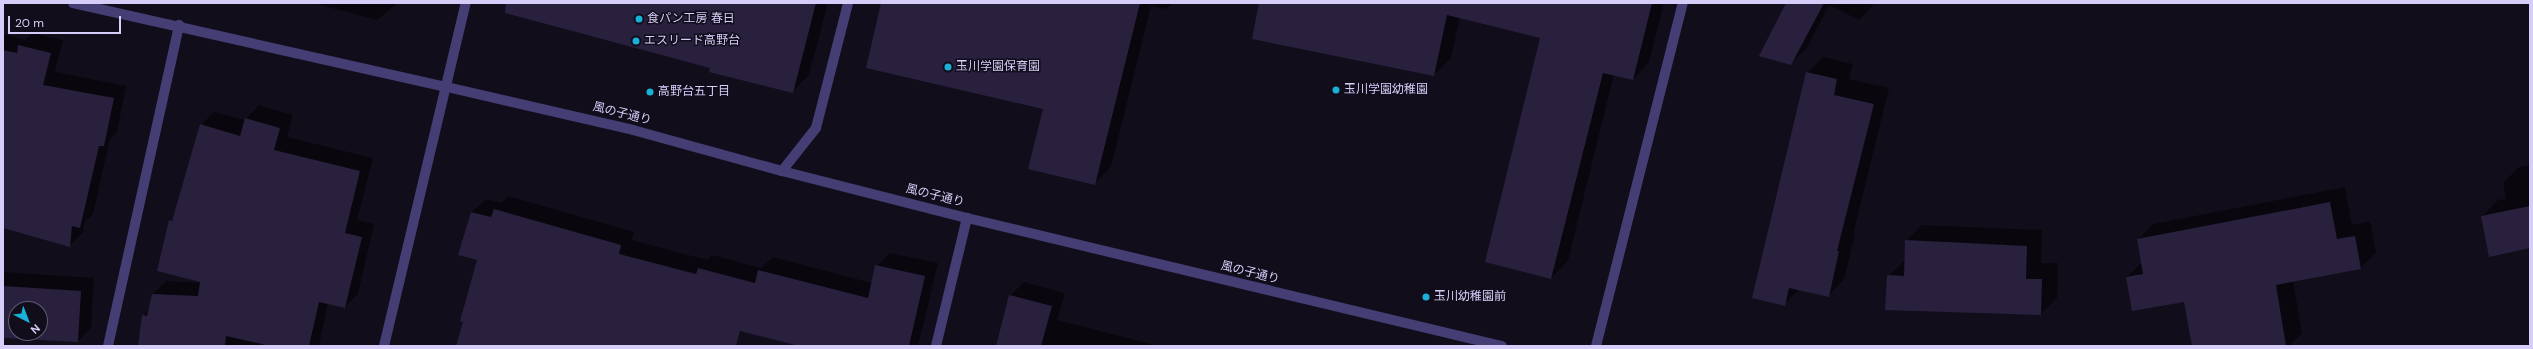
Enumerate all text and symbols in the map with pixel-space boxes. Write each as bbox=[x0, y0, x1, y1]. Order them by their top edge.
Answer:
scale bar bbox=[10, 8, 123, 34]
place label: 食パン工房 春日 bbox=[647, 12, 734, 26]
marker: 食パン工房 春日 bbox=[634, 14, 644, 24]
text: 20 m bbox=[15, 15, 44, 31]
place label: エスリード高野台 bbox=[644, 34, 740, 48]
marker: エスリード高野台 bbox=[631, 36, 641, 46]
place label: 玉川学園保育園 bbox=[956, 60, 1040, 74]
marker: 玉川学園保育園 bbox=[943, 62, 953, 72]
place label: 玉川学園幼稚園 bbox=[1344, 83, 1428, 97]
place label: 高野台五丁目 bbox=[658, 85, 730, 99]
marker: 玉川学園幼稚園 bbox=[1331, 85, 1341, 95]
marker: 高野台五丁目 bbox=[645, 87, 655, 97]
street label: 風の子通り bbox=[591, 100, 653, 128]
street label: 風の子通り bbox=[904, 182, 966, 210]
street label: 風の子通り bbox=[1219, 259, 1281, 287]
place label: 玉川幼稚園前 bbox=[1434, 290, 1506, 304]
marker: 玉川幼稚園前 bbox=[1421, 292, 1431, 302]
north arrow bbox=[8, 301, 48, 341]
text: N bbox=[28, 321, 43, 337]

